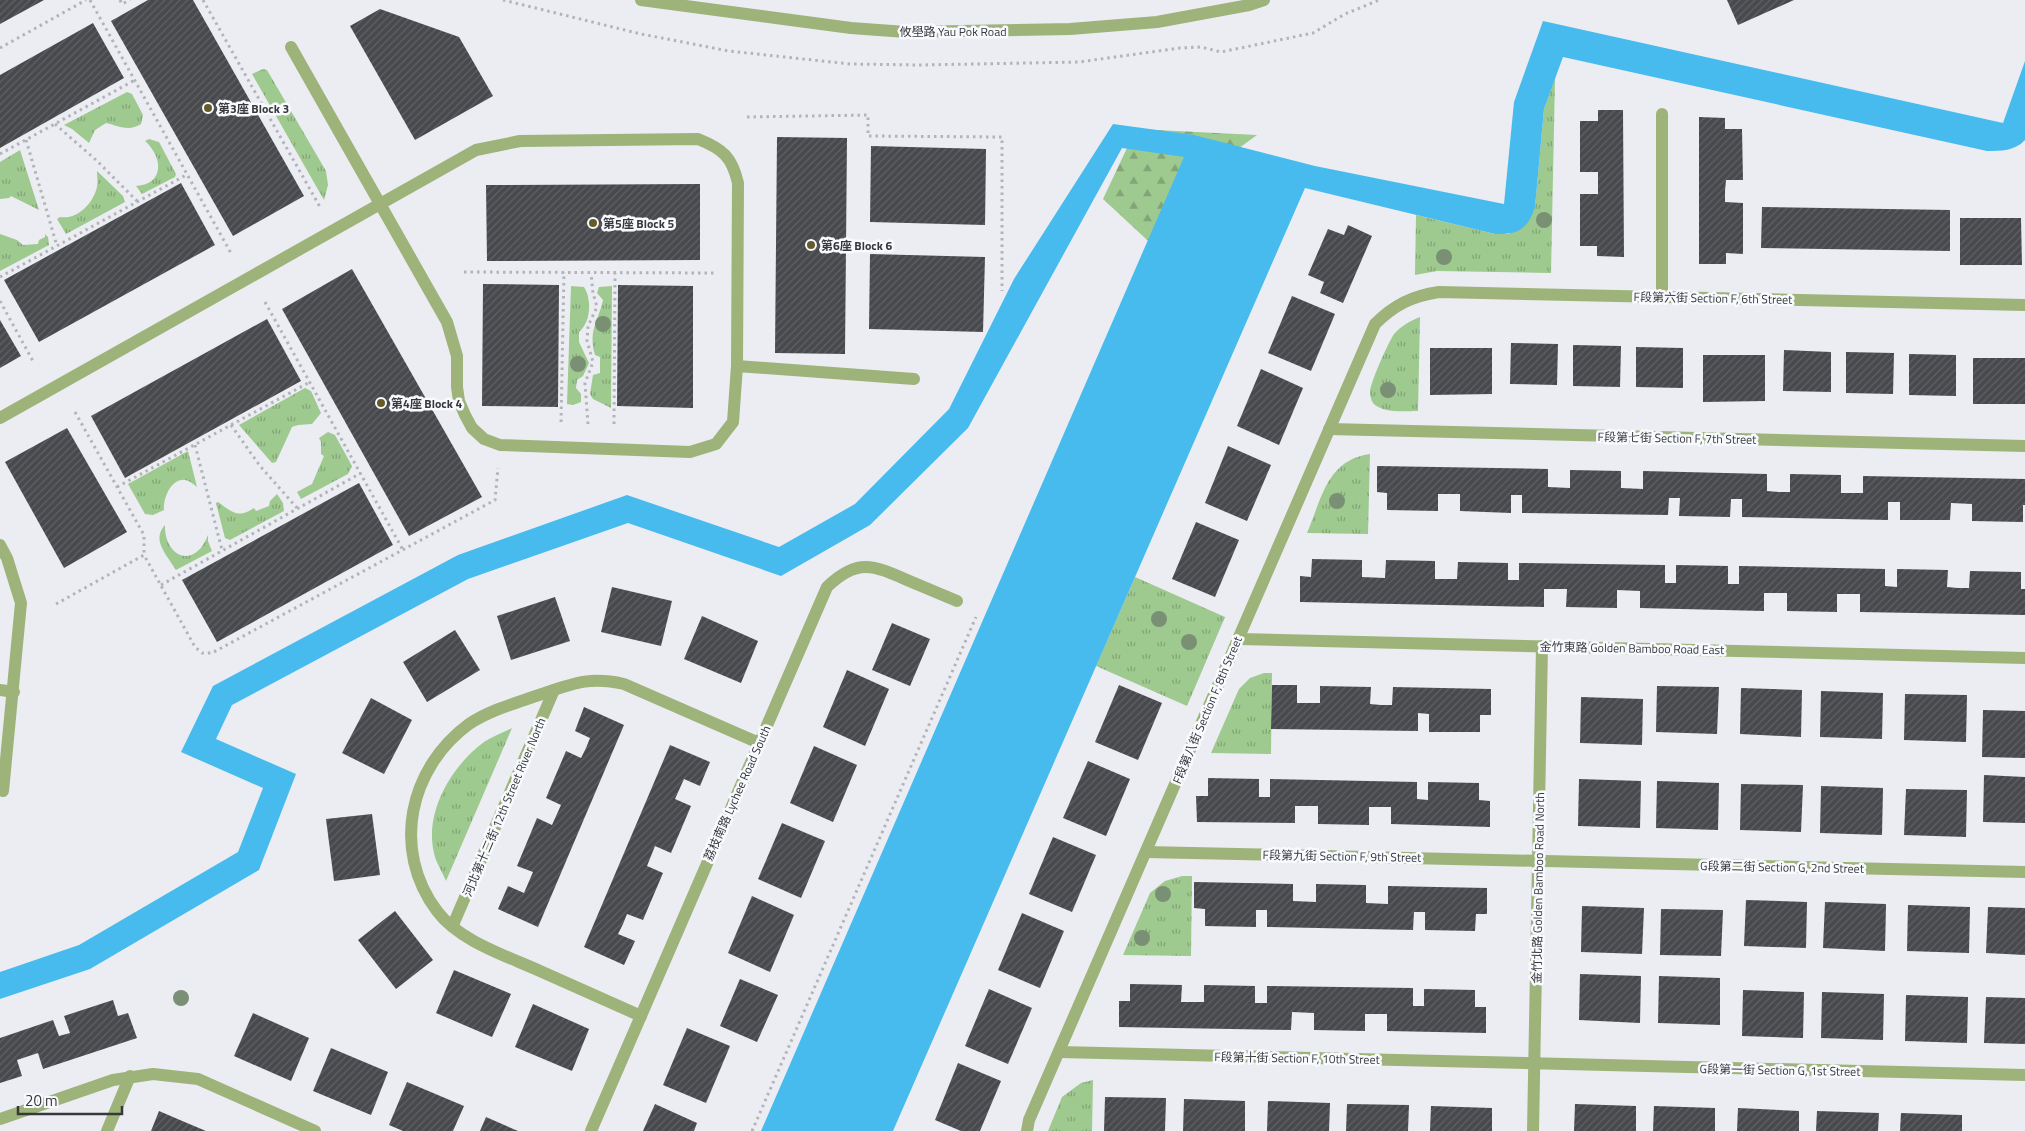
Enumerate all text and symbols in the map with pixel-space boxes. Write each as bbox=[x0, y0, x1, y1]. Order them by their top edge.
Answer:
street label: 攸壆路 Yau Pok Road bbox=[899, 22, 1007, 41]
place label: 第3座 Block 3 bbox=[218, 99, 289, 118]
marker: 第3座 Block 3 bbox=[202, 102, 214, 114]
place label: 第5座 Block 5 bbox=[603, 214, 674, 233]
marker: 第5座 Block 5 bbox=[587, 217, 599, 229]
place label: 第6座 Block 6 bbox=[821, 236, 892, 255]
marker: 第6座 Block 6 bbox=[805, 239, 817, 251]
street label: F段第六街 Section F, 6th Street bbox=[1633, 287, 1793, 309]
place label: 第4座 Block 4 bbox=[391, 394, 462, 413]
marker: 第4座 Block 4 bbox=[375, 397, 387, 409]
street label: F段第七街 Section F, 7th Street bbox=[1597, 427, 1757, 449]
street label: F段第八街 Section F, 8th Street bbox=[1167, 633, 1247, 787]
street label: 金竹東路 Golden Bamboo Road East bbox=[1539, 637, 1725, 659]
street label: 河北第十二街 12th Street River North bbox=[458, 715, 550, 899]
street label: 荔枝南路 Lychee Road South bbox=[699, 722, 775, 864]
street label: 金竹北路 Golden Bamboo Road North bbox=[1527, 792, 1549, 984]
street label: F段第九街 Section F, 9th Street bbox=[1262, 845, 1422, 867]
street label: G段第二街 Section G, 2nd Street bbox=[1700, 856, 1865, 878]
street label: F段第十街 Section F, 10th Street bbox=[1214, 1047, 1381, 1069]
street label: G段第一街 Section G, 1st Street bbox=[1699, 1059, 1861, 1081]
scale bar bbox=[18, 1084, 121, 1116]
text: 20 m bbox=[25, 1089, 58, 1112]

